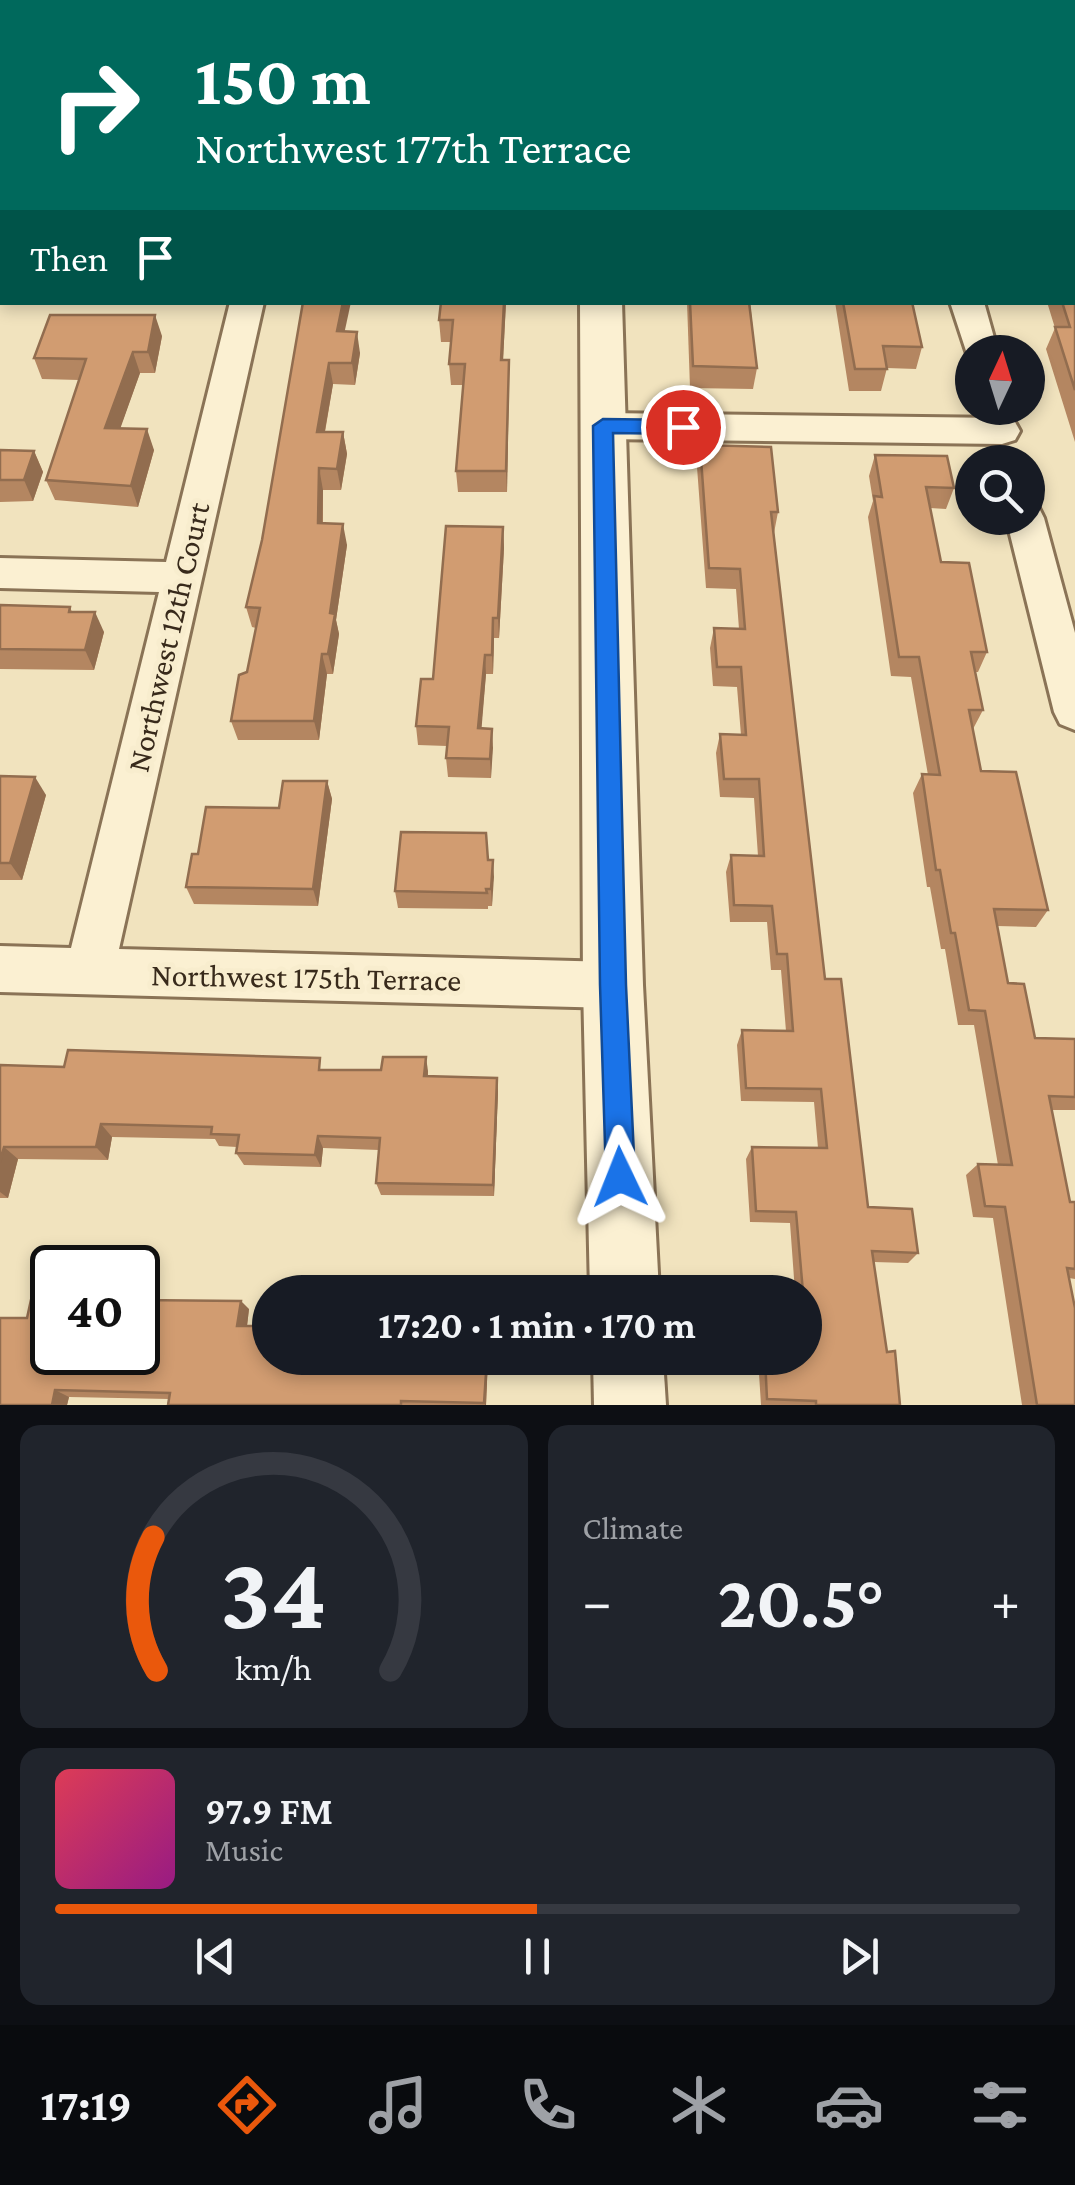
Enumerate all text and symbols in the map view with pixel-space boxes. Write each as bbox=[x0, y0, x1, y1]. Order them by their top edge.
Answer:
icon: right bbox=[30, 40, 160, 170]
text: 150 m bbox=[195, 41, 371, 119]
text: Northwest 177th Terrace bbox=[195, 123, 631, 173]
icon: arrive bbox=[128, 230, 183, 285]
text: Then bbox=[30, 237, 108, 279]
north arrow bbox=[955, 335, 1045, 425]
map controls bbox=[955, 335, 1045, 535]
pin bbox=[641, 385, 726, 470]
icon: arrive bbox=[656, 400, 711, 455]
button: search bbox=[955, 445, 1045, 535]
street label: Northwest 12th Court bbox=[119, 498, 217, 775]
street label: Northwest 175th Terrace bbox=[151, 956, 461, 998]
position arrow bbox=[568, 1125, 672, 1229]
speed limit sign: 40 bbox=[30, 1245, 160, 1375]
text: 17:20 · 1 min · 170 m bbox=[378, 1304, 696, 1346]
text: Climate bbox=[583, 1510, 683, 1546]
text: 34 bbox=[220, 1535, 327, 1650]
text: 20.5° bbox=[718, 1560, 885, 1643]
text: − bbox=[583, 1571, 612, 1632]
text: + bbox=[991, 1571, 1020, 1632]
text: km/h bbox=[235, 1648, 312, 1688]
text: 97.9 FM bbox=[205, 1790, 333, 1832]
text: Music bbox=[205, 1832, 283, 1868]
icon: previous bbox=[188, 1929, 243, 1984]
icon: pause bbox=[510, 1929, 565, 1984]
icon: next bbox=[832, 1929, 887, 1984]
icon: directions bbox=[212, 2070, 282, 2140]
icon: music bbox=[363, 2070, 433, 2140]
icon: phone bbox=[513, 2070, 583, 2140]
icon: climate bbox=[664, 2070, 734, 2140]
icon: car bbox=[814, 2070, 884, 2140]
icon: filters bbox=[965, 2070, 1035, 2140]
text: 17:19 bbox=[40, 2080, 132, 2130]

